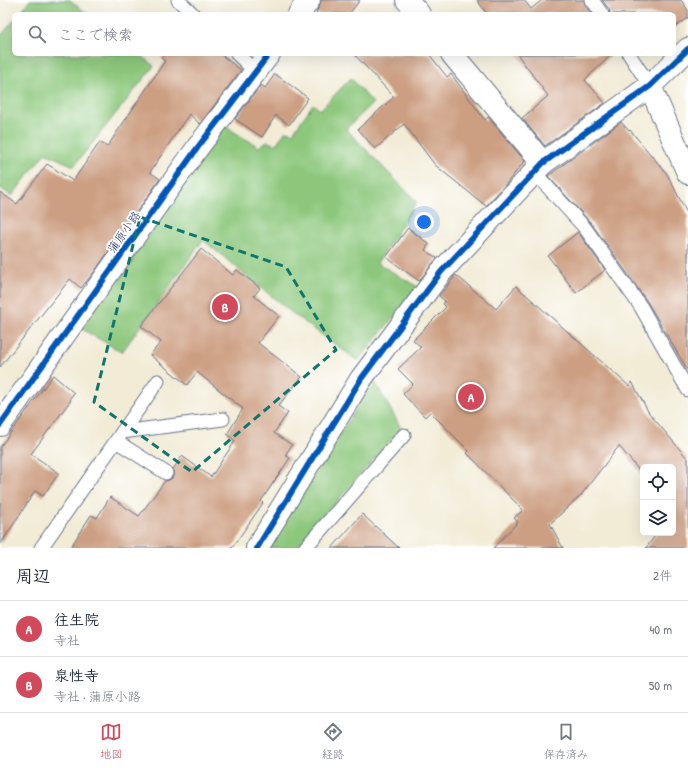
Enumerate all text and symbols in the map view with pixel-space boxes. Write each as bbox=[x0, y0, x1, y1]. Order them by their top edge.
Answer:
search box bbox=[12, 12, 676, 56]
icon: search bbox=[26, 23, 48, 45]
text: ここで検索 bbox=[58, 24, 133, 45]
street label: 蒲原小路 bbox=[103, 207, 144, 256]
your location bbox=[414, 212, 434, 232]
pin: B bbox=[212, 292, 238, 322]
pin: A bbox=[458, 382, 484, 412]
map controls bbox=[640, 464, 676, 536]
button: locate bbox=[640, 464, 676, 500]
button: layers bbox=[640, 500, 676, 536]
text: 周辺 bbox=[16, 564, 50, 587]
text: 2件 bbox=[653, 566, 672, 584]
text: 往生院 bbox=[54, 609, 99, 630]
text: A bbox=[26, 620, 32, 638]
text: 40 m bbox=[649, 620, 672, 638]
text: 寺社 bbox=[54, 631, 80, 649]
text: 泉性寺 bbox=[54, 665, 99, 686]
text: B bbox=[26, 676, 32, 694]
text: 50 m bbox=[649, 676, 672, 694]
text: 寺社 · 蒲原小路 bbox=[54, 687, 141, 705]
tab: 地図 bbox=[100, 721, 122, 761]
tab: 経路 bbox=[322, 721, 344, 761]
tab: 保存済み bbox=[544, 721, 588, 761]

